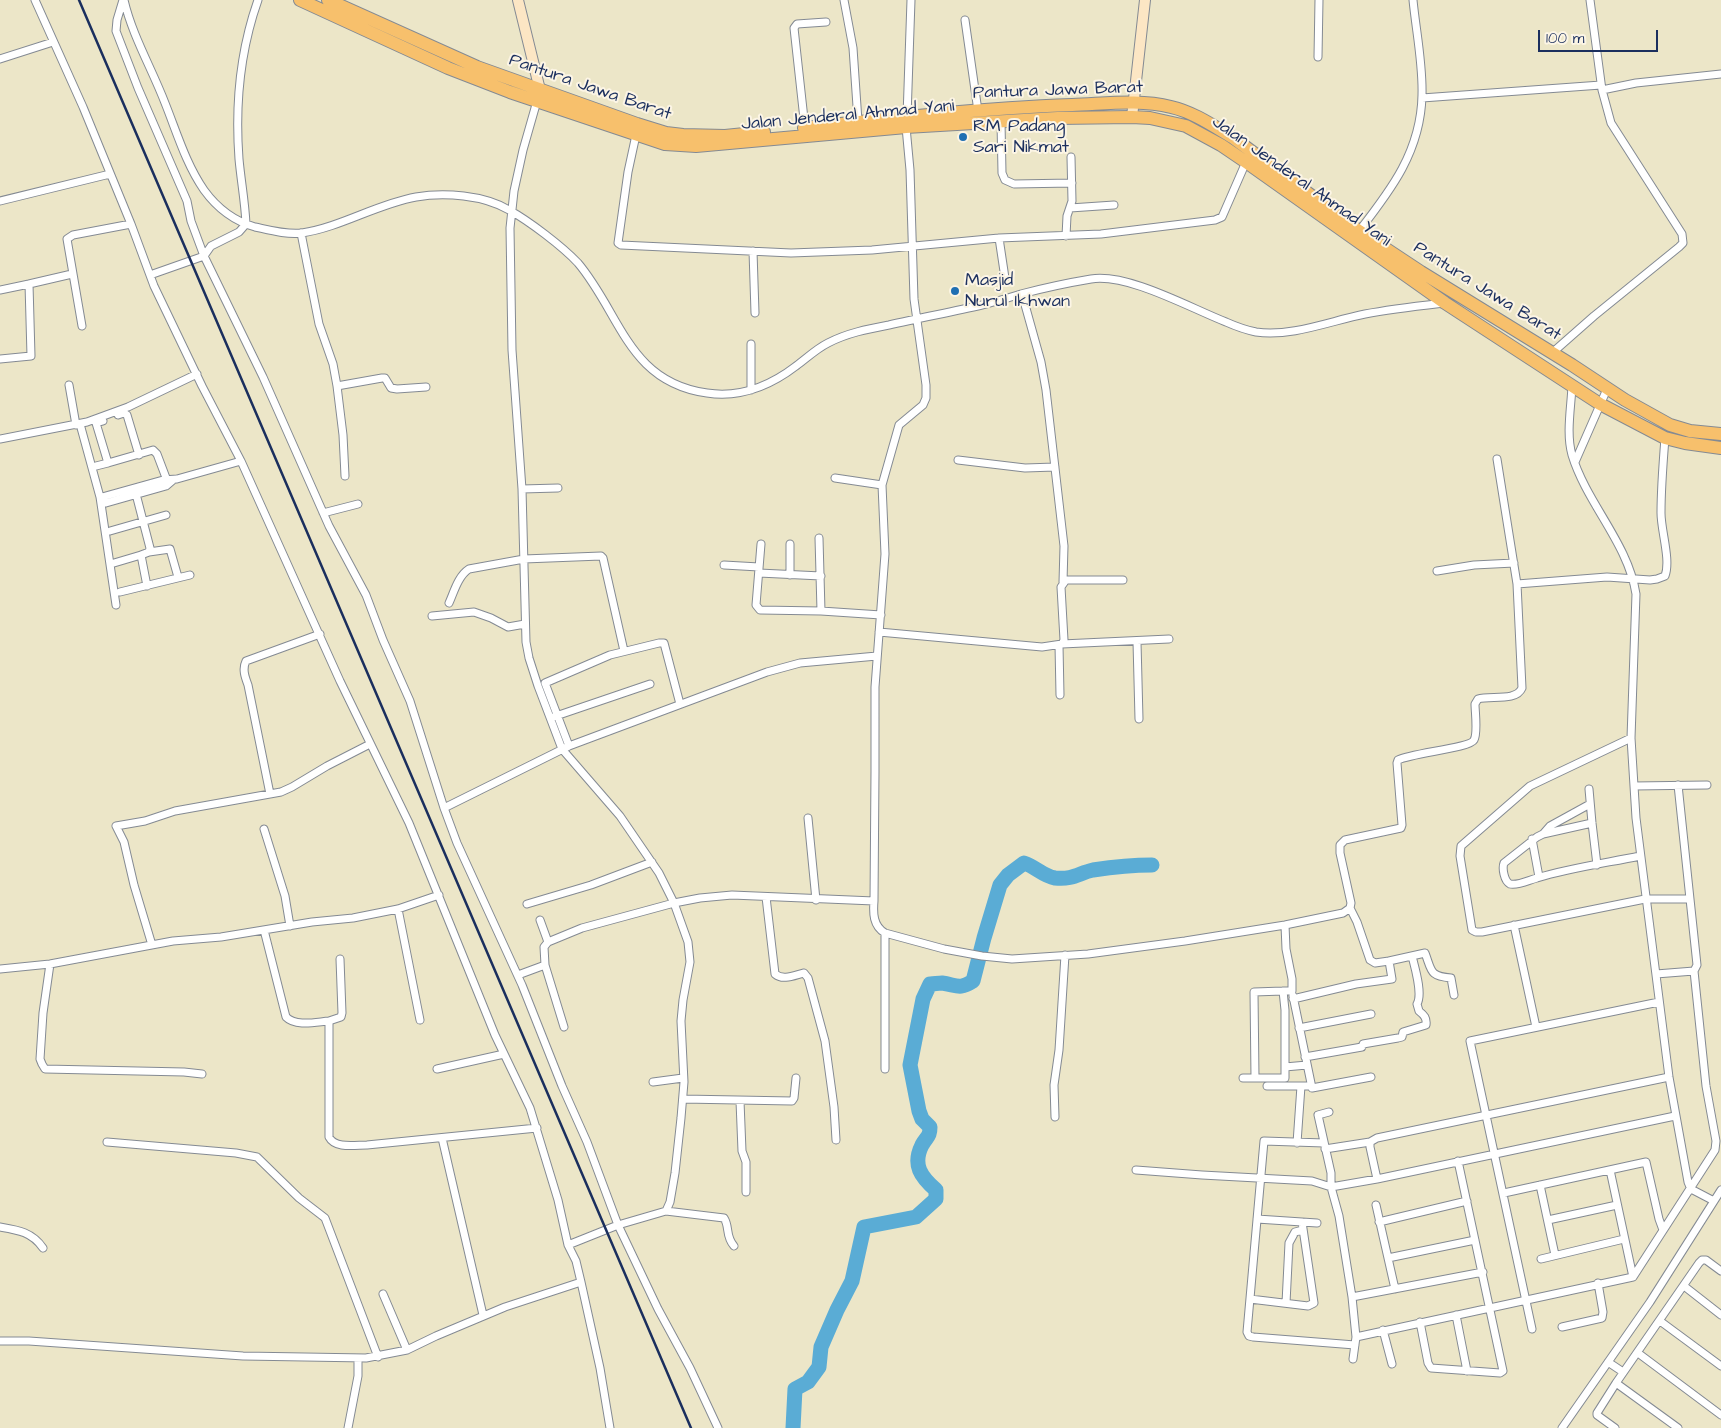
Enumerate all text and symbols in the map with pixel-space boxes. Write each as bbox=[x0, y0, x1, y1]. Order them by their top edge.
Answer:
scale bar bbox=[1541, 20, 1661, 52]
text: 100 m bbox=[1546, 28, 1585, 49]
street label: Pantura Jawa Barat bbox=[506, 50, 674, 126]
street label: Pantura Jawa Barat bbox=[973, 77, 1143, 105]
street label: Jalan Jenderal Ahmad Yani bbox=[741, 96, 955, 136]
street label: Jalan Jenderal Ahmad Yani bbox=[1207, 112, 1395, 252]
place label: RM Padang Sari Nikmat bbox=[973, 116, 1069, 158]
marker: RM Padang Sari Nikmat bbox=[957, 131, 969, 143]
street label: Pantura Jawa Barat bbox=[1409, 238, 1565, 346]
place label: Masjid Nurul Ikhwan bbox=[965, 270, 1070, 312]
marker: Masjid Nurul Ikhwan bbox=[949, 285, 961, 297]

